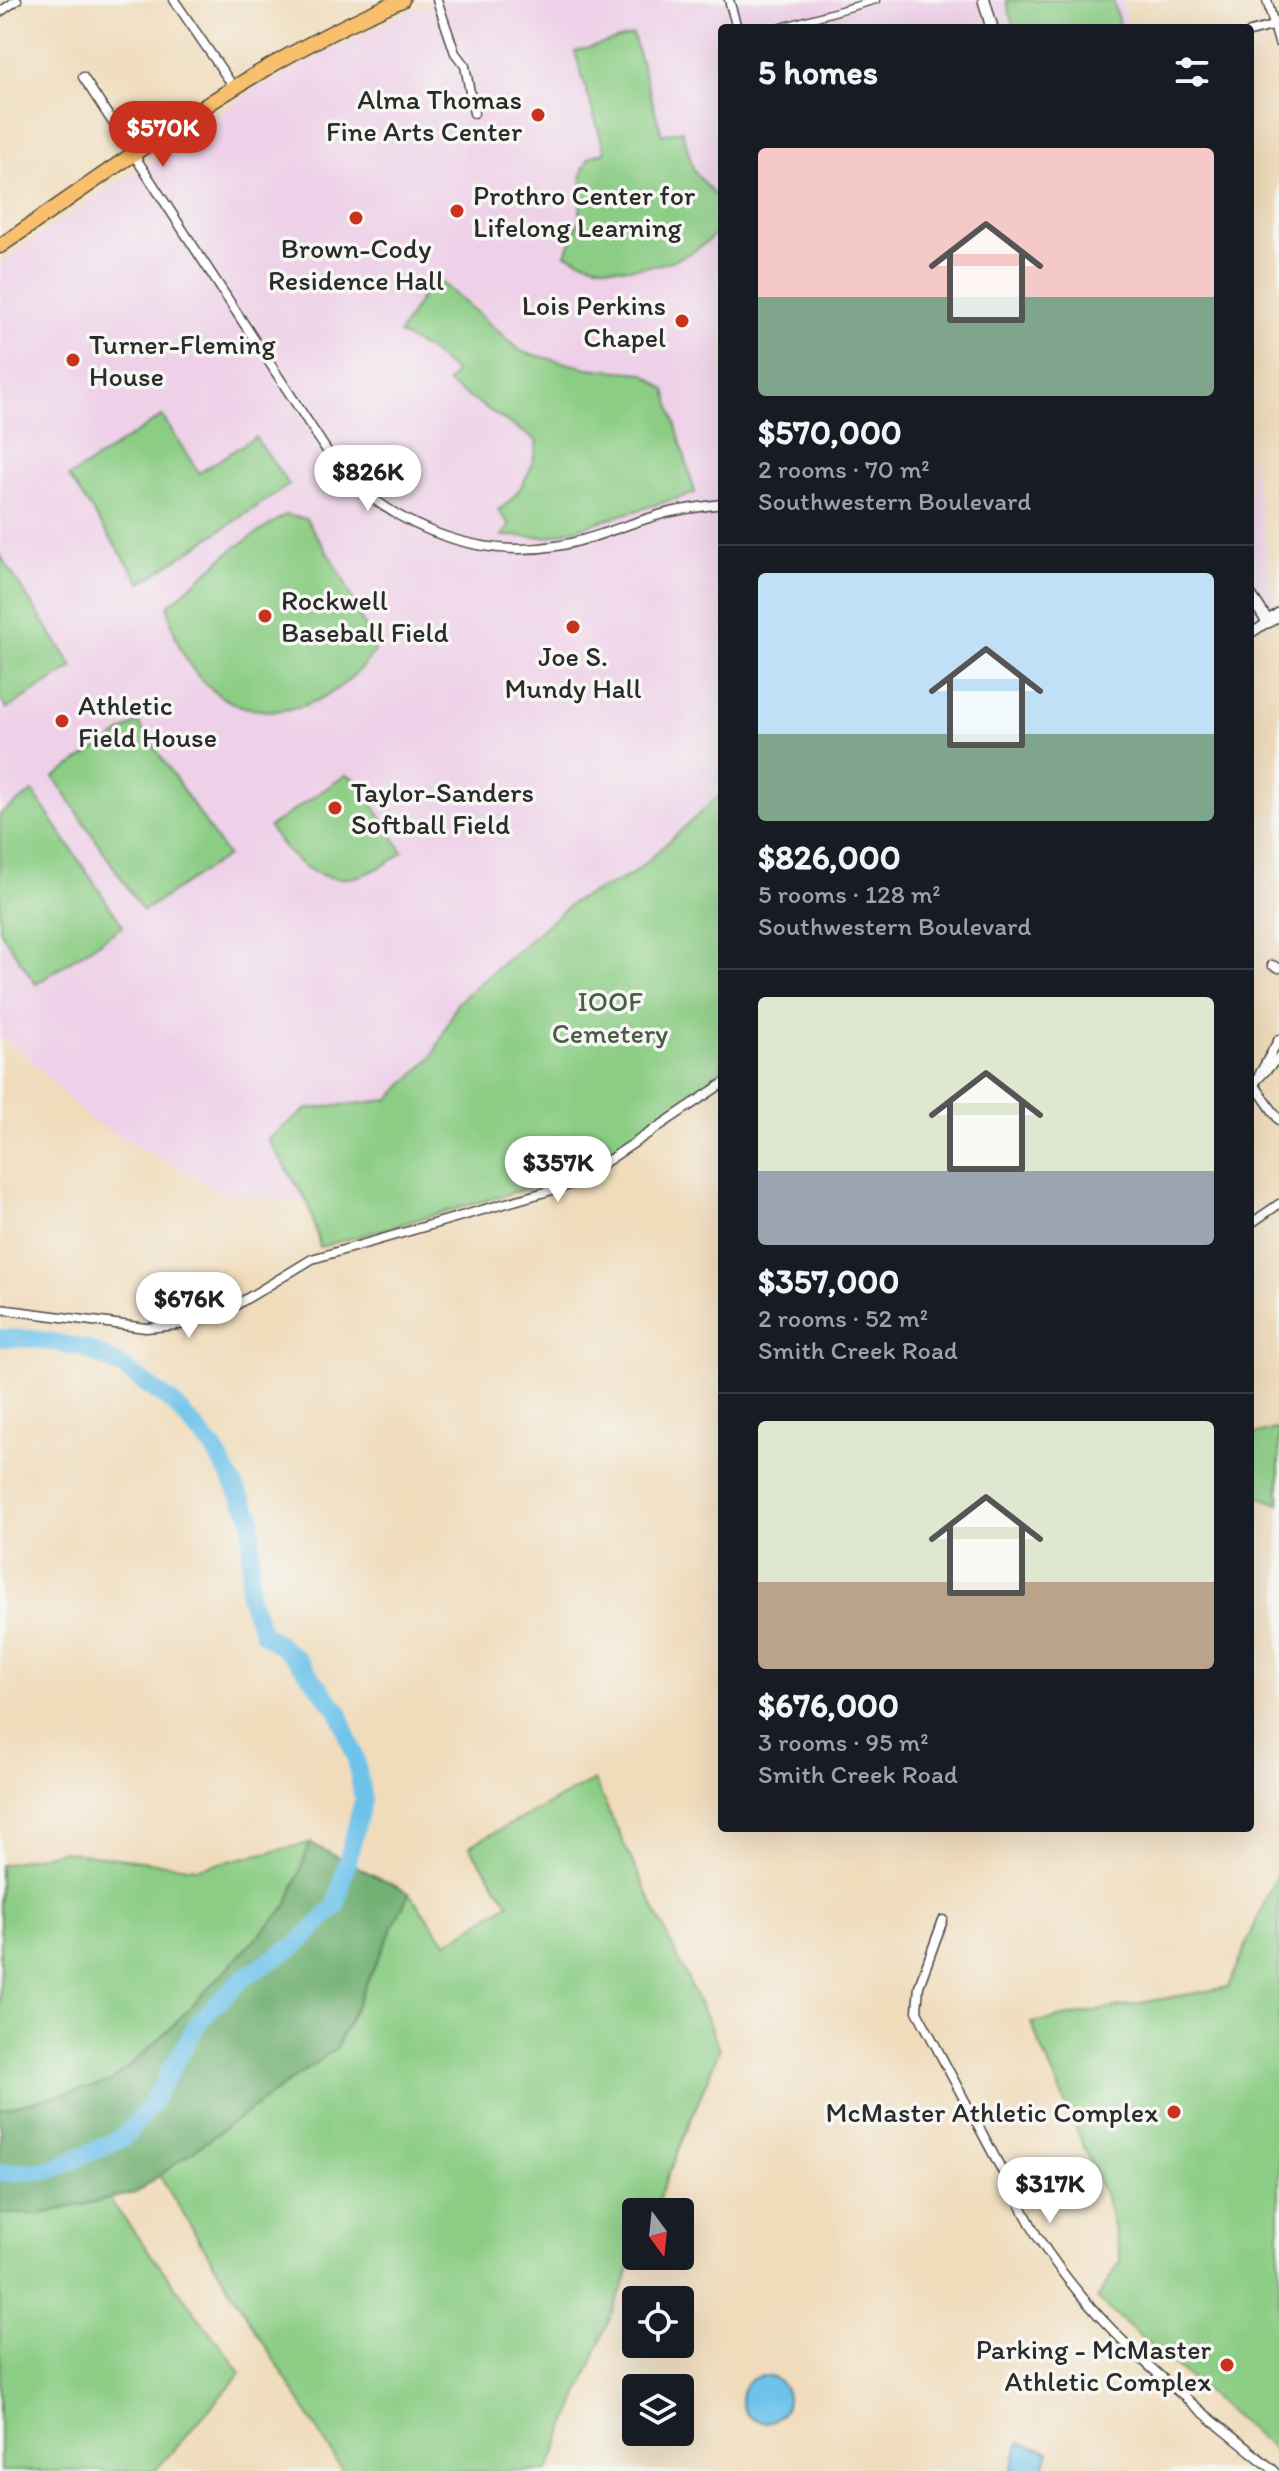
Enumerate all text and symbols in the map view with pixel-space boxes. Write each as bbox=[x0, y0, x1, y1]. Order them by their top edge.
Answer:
icon: filters bbox=[1170, 50, 1214, 94]
text: 5 homes bbox=[758, 52, 878, 93]
place label: Alma Thomas Fine Arts Center bbox=[326, 82, 522, 148]
pin: $570K bbox=[107, 101, 219, 169]
marker: Alma Thomas Fine Arts Center bbox=[529, 106, 547, 124]
text: $570K bbox=[127, 111, 199, 143]
place label: Prothro Center for Lifelong Learning bbox=[473, 178, 695, 244]
icon: home bbox=[914, 200, 1058, 344]
marker: Prothro Center for Lifelong Learning bbox=[448, 202, 466, 220]
marker: Brown-Cody Residence Hall bbox=[347, 209, 365, 227]
place label: Brown-Cody Residence Hall bbox=[268, 231, 444, 297]
place label: Lois Perkins Chapel bbox=[522, 288, 666, 354]
marker: Lois Perkins Chapel bbox=[673, 312, 691, 330]
place label: Turner-Fleming House bbox=[89, 327, 276, 393]
marker: Turner-Fleming House bbox=[64, 351, 82, 369]
text: $570,000 bbox=[758, 412, 902, 453]
pin: $826K bbox=[312, 445, 424, 513]
text: 2 rooms · 70 m² bbox=[758, 453, 930, 485]
text: $826K bbox=[332, 455, 404, 487]
text: Southwestern Boulevard bbox=[758, 485, 1031, 517]
place label: Rockwell Baseball Field bbox=[281, 583, 449, 649]
marker: Rockwell Baseball Field bbox=[256, 607, 274, 625]
marker: Joe S. Mundy Hall bbox=[564, 618, 582, 636]
icon: home bbox=[914, 625, 1058, 769]
place label: Joe S. Mundy Hall bbox=[505, 639, 641, 705]
place label: Athletic Field House bbox=[78, 688, 217, 754]
marker: Athletic Field House bbox=[53, 712, 71, 730]
place label: Taylor-Sanders Softball Field bbox=[351, 775, 534, 841]
marker: Taylor-Sanders Softball Field bbox=[326, 799, 344, 817]
text: $826,000 bbox=[758, 837, 901, 878]
text: 5 rooms · 128 m² bbox=[758, 878, 941, 910]
text: Southwestern Boulevard bbox=[758, 910, 1031, 942]
park label: IOOF Cemetery bbox=[552, 984, 668, 1050]
icon: home bbox=[914, 1049, 1058, 1193]
pin: $357K bbox=[502, 1136, 614, 1204]
text: $357K bbox=[523, 1146, 593, 1178]
text: $357,000 bbox=[758, 1261, 899, 1302]
pin: $676K bbox=[133, 1272, 245, 1340]
text: $676K bbox=[154, 1282, 224, 1314]
text: 2 rooms · 52 m² bbox=[758, 1302, 928, 1334]
text: Smith Creek Road bbox=[758, 1334, 958, 1366]
icon: home bbox=[914, 1473, 1058, 1617]
text: $676,000 bbox=[758, 1685, 899, 1726]
text: 3 rooms · 95 m² bbox=[758, 1726, 929, 1758]
text: Smith Creek Road bbox=[758, 1758, 958, 1790]
place label: McMaster Athletic Complex bbox=[826, 2095, 1158, 2129]
marker: McMaster Athletic Complex bbox=[1165, 2103, 1183, 2121]
pin: $317K bbox=[994, 2157, 1106, 2225]
text: $317K bbox=[1016, 2167, 1084, 2199]
north arrow bbox=[622, 2198, 694, 2270]
map controls bbox=[622, 2198, 694, 2446]
button: locate bbox=[622, 2286, 694, 2358]
place label: Parking - McMaster Athletic Complex bbox=[976, 2332, 1211, 2398]
marker: Parking - McMaster Athletic Complex bbox=[1218, 2356, 1236, 2374]
button: layers bbox=[622, 2374, 694, 2446]

